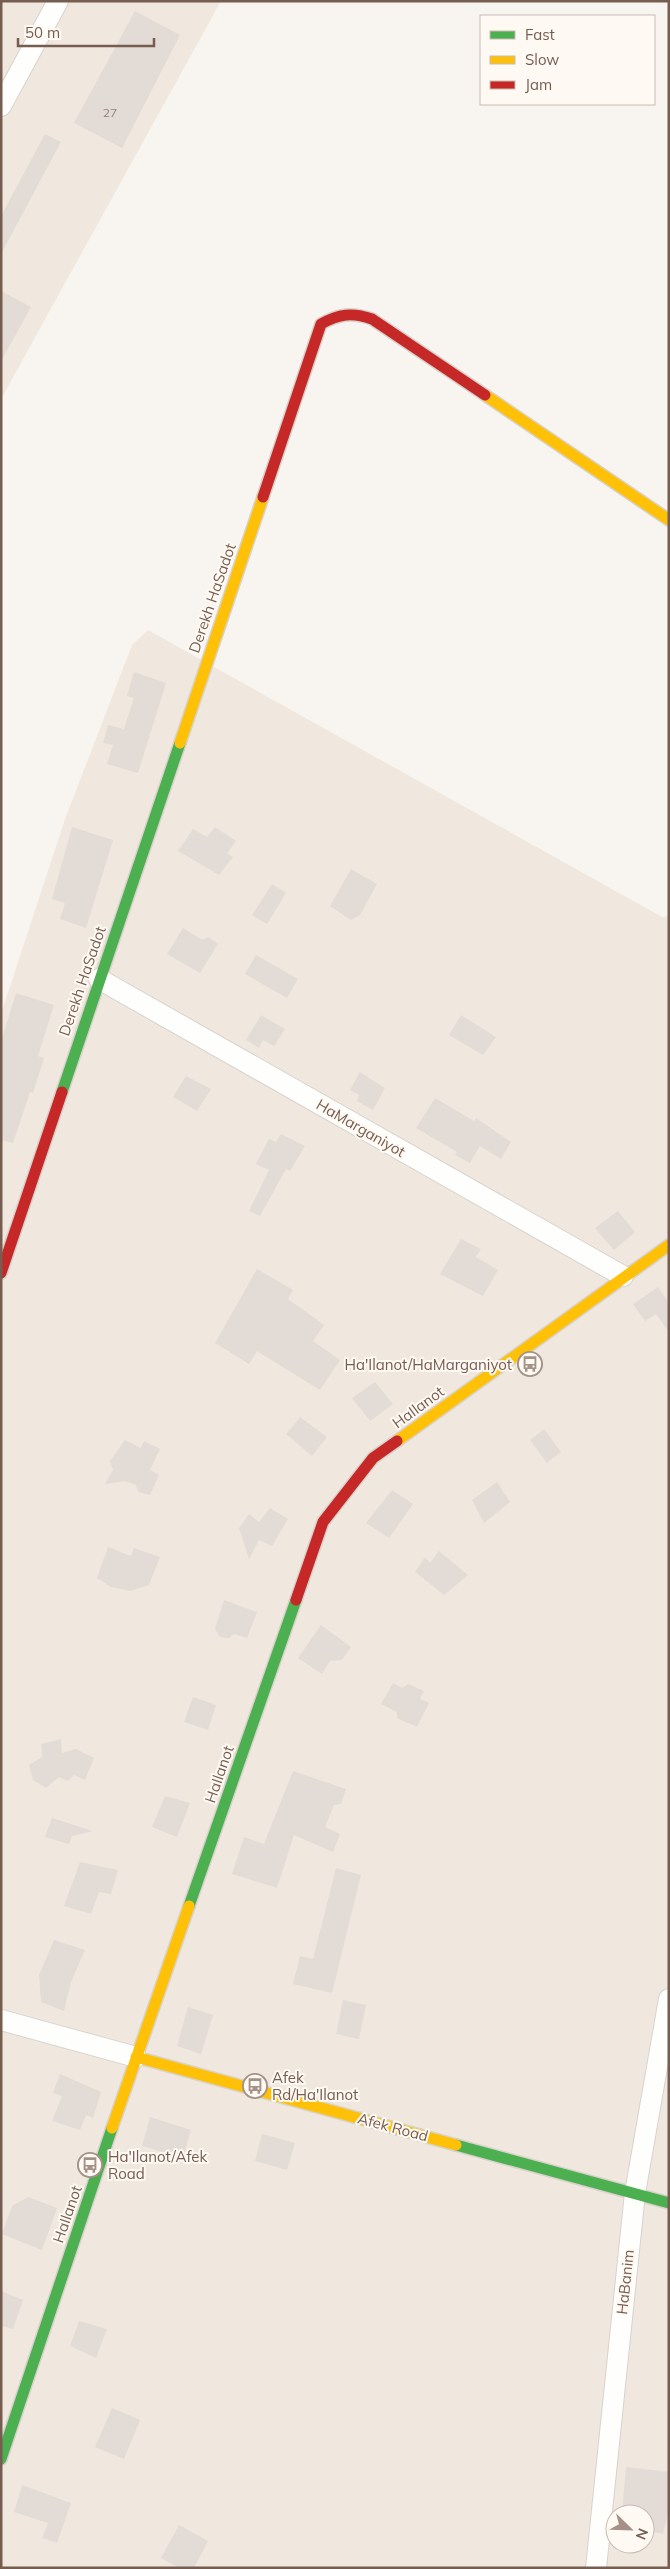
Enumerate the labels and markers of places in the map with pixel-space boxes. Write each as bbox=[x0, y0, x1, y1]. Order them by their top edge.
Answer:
bus stop icon: Ha'Ilanot/HaMarganiyot bbox=[517, 1351, 543, 1377]
place label: Ha'Ilanot/HaMarganiyot bbox=[344, 1355, 512, 1374]
place label: Afek Rd/Ha'Ilanot bbox=[272, 2068, 358, 2104]
bus stop icon: Afek Rd/Ha'Ilanot bbox=[242, 2073, 268, 2099]
place label: Ha'Ilanot/Afek Road bbox=[108, 2147, 207, 2183]
bus stop icon: Ha'Ilanot/Afek Road bbox=[77, 2152, 103, 2178]

